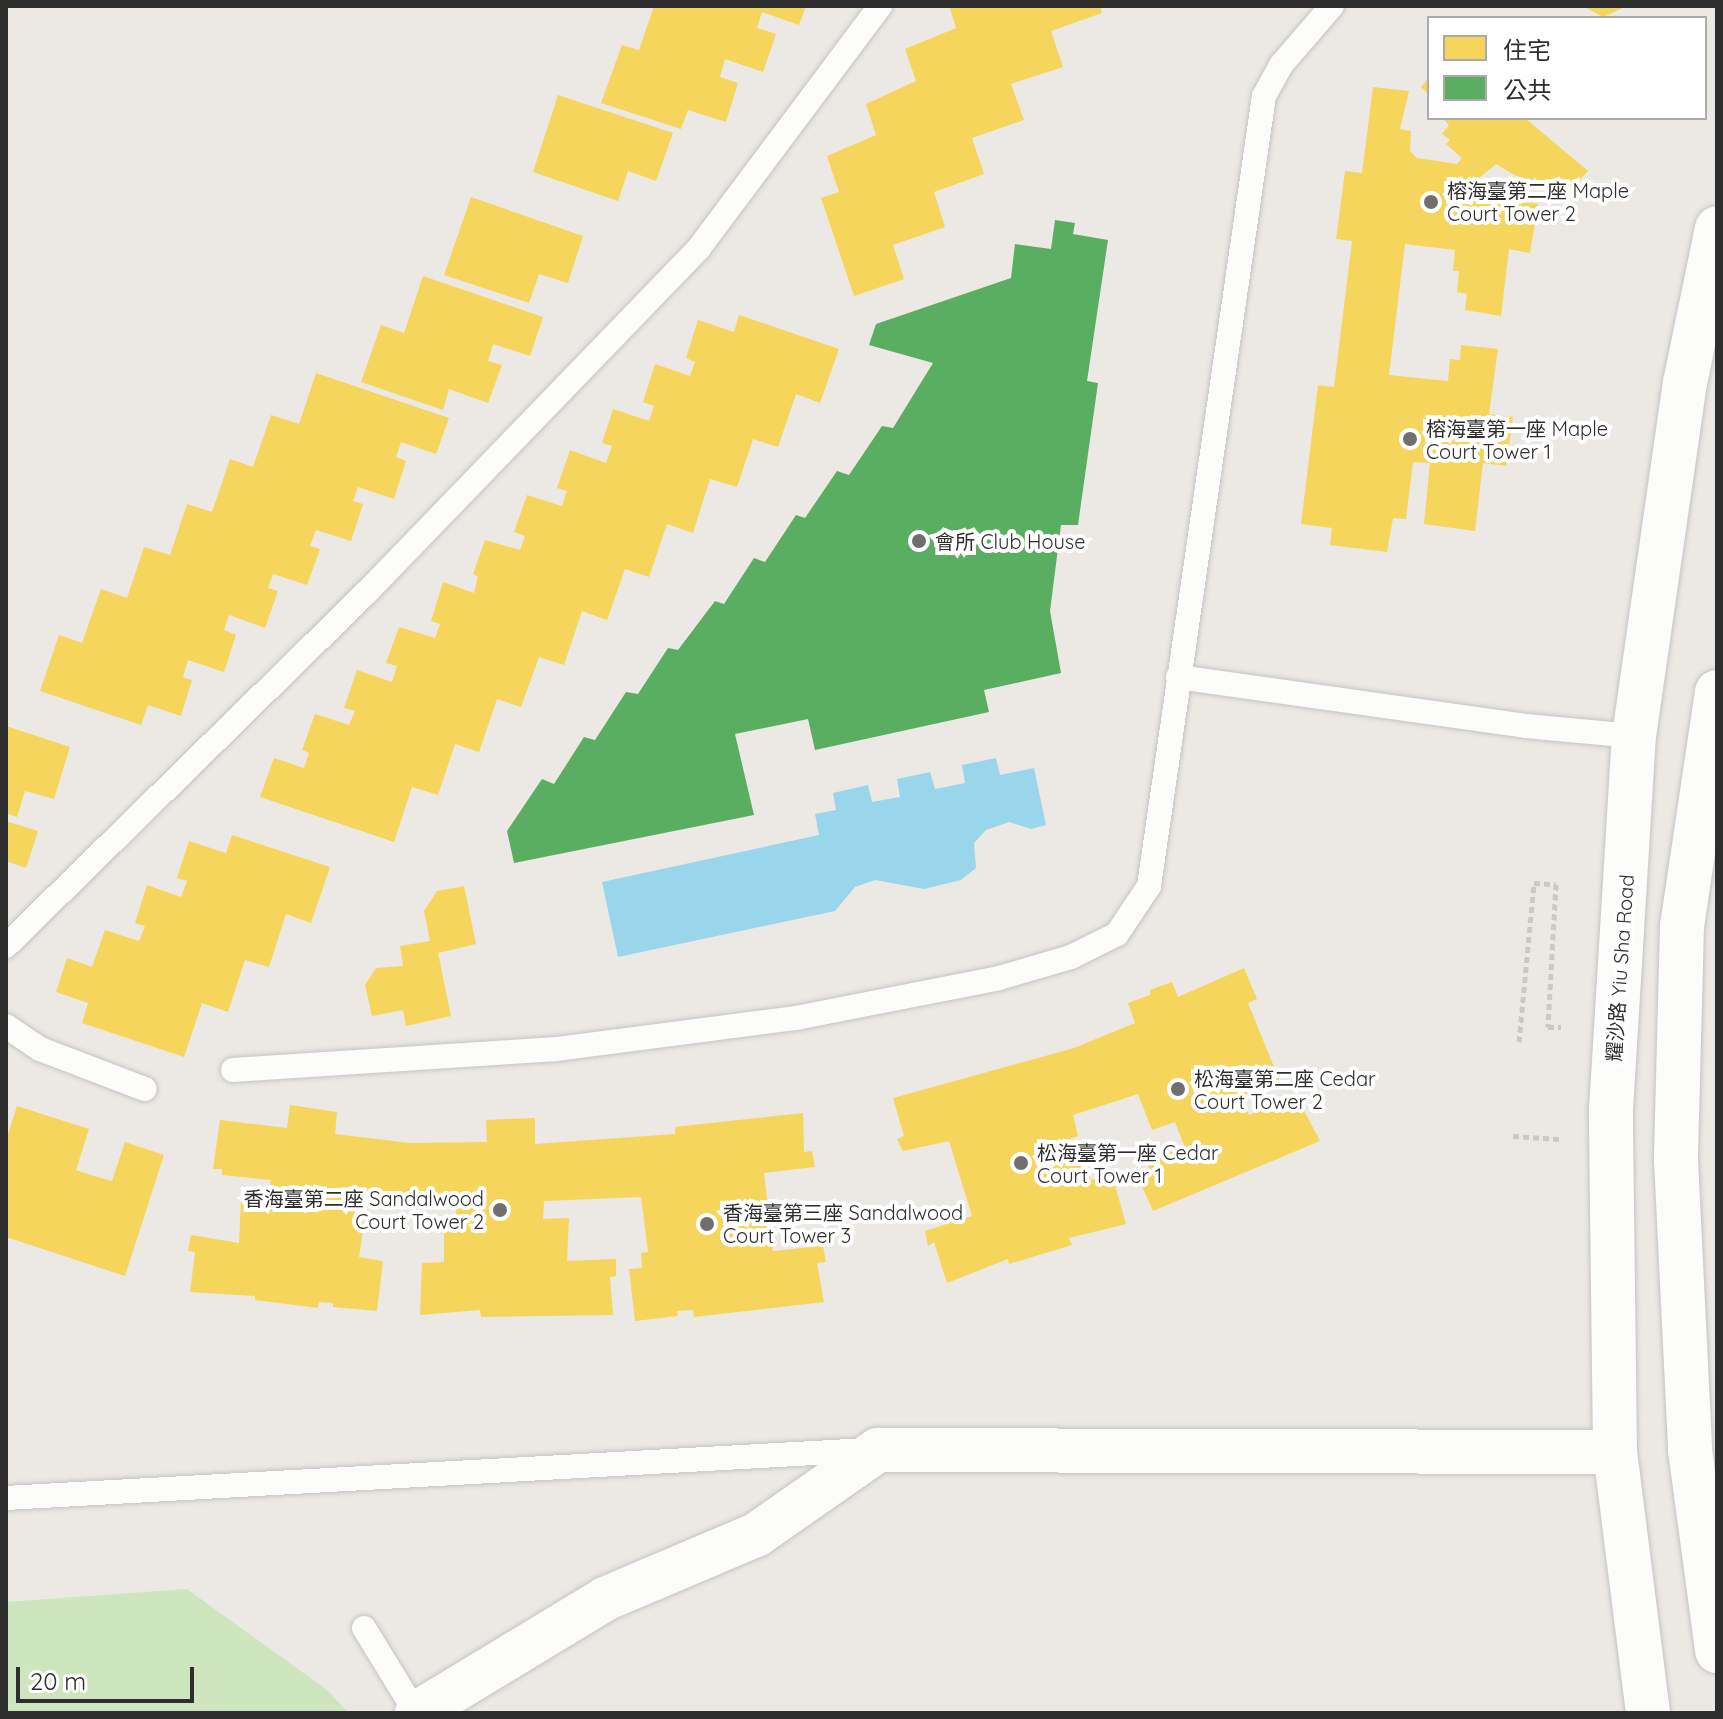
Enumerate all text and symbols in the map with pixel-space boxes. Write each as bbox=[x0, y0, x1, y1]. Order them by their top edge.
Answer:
legend bbox=[1427, 16, 1707, 120]
text: 住宅 bbox=[1503, 35, 1551, 65]
text: 公共 bbox=[1503, 75, 1551, 105]
place label: 榕海臺第二座 Maple Court Tower 2 bbox=[1447, 178, 1629, 225]
marker: 榕海臺第二座 Maple Court Tower 2 bbox=[1422, 193, 1440, 211]
place label: 榕海臺第一座 Maple Court Tower 1 bbox=[1426, 416, 1608, 463]
marker: 榕海臺第一座 Maple Court Tower 1 bbox=[1401, 430, 1419, 448]
place label: 會所 Club House bbox=[935, 529, 1086, 553]
marker: 會所 Club House bbox=[910, 532, 928, 550]
street label: 耀沙路 Yiu Sha Road bbox=[1601, 874, 1639, 1062]
place label: 松海臺第二座 Cedar Court Tower 2 bbox=[1194, 1066, 1376, 1113]
marker: 松海臺第二座 Cedar Court Tower 2 bbox=[1169, 1080, 1187, 1098]
place label: 松海臺第一座 Cedar Court Tower 1 bbox=[1037, 1140, 1219, 1187]
marker: 松海臺第一座 Cedar Court Tower 1 bbox=[1012, 1154, 1030, 1172]
place label: 香海臺第二座 Sandalwood Court Tower 2 bbox=[244, 1186, 484, 1233]
place label: 香海臺第三座 Sandalwood Court Tower 3 bbox=[723, 1200, 963, 1247]
marker: 香海臺第二座 Sandalwood Court Tower 2 bbox=[491, 1201, 509, 1219]
marker: 香海臺第三座 Sandalwood Court Tower 3 bbox=[698, 1215, 716, 1233]
scale bar bbox=[20, 1651, 198, 1701]
text: 20 m bbox=[30, 1666, 86, 1696]

